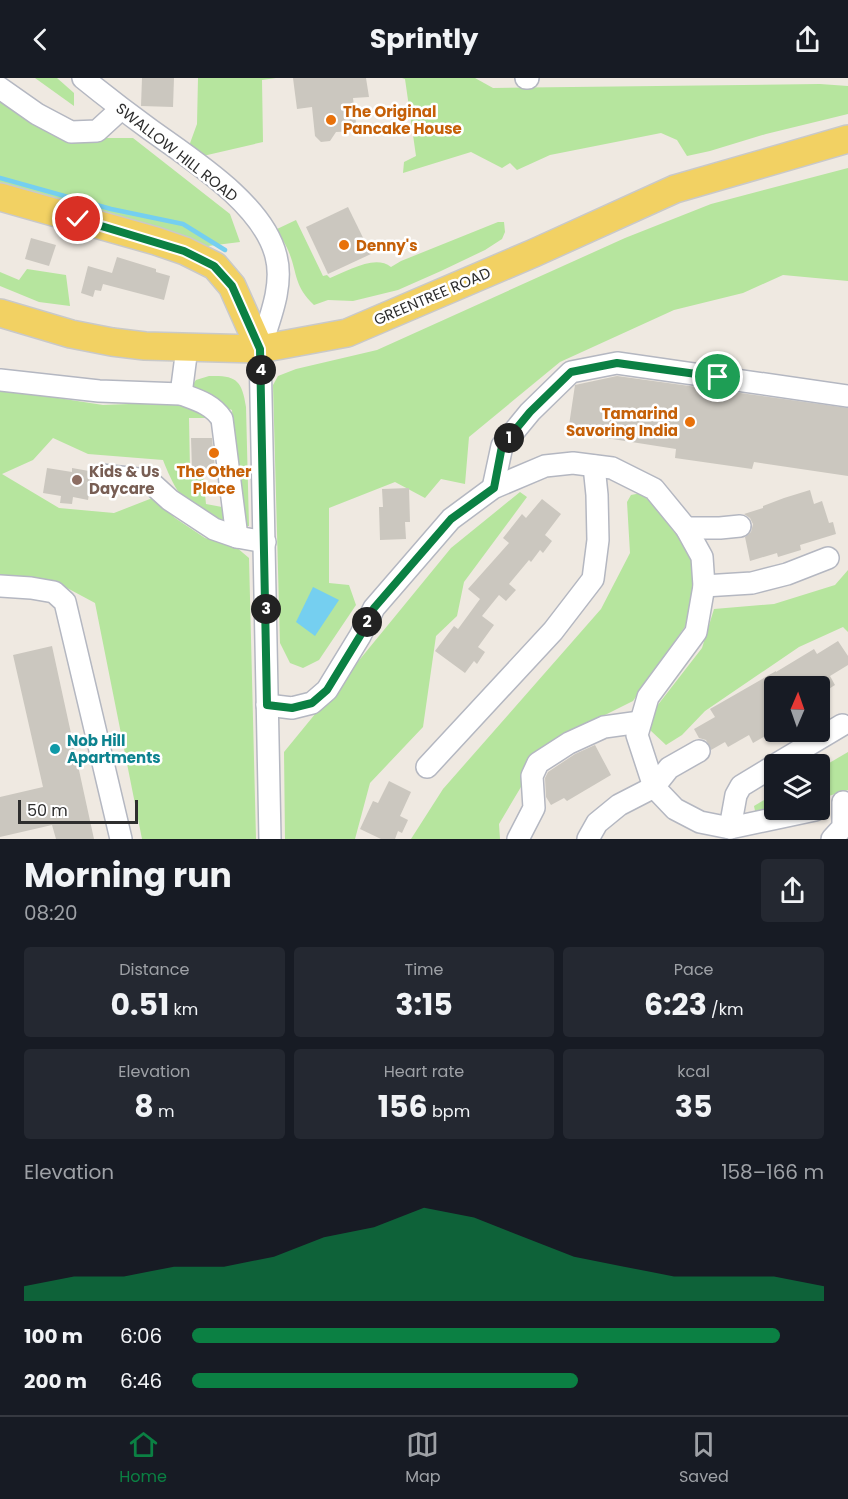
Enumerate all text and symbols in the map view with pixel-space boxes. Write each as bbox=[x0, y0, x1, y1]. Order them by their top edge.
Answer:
text: Sprintly bbox=[370, 20, 478, 57]
icon: back bbox=[24, 23, 57, 56]
icon: share bbox=[791, 23, 824, 56]
street label: SWALLOW HILL ROAD bbox=[112, 98, 242, 206]
place label: The Original Pancake House bbox=[343, 101, 462, 139]
marker: The Original Pancake House bbox=[324, 113, 338, 127]
pin bbox=[52, 193, 103, 244]
icon: check bbox=[61, 202, 94, 235]
place label: Denny's bbox=[356, 235, 418, 256]
marker: Denny's bbox=[337, 238, 351, 252]
street label: GREENTREE ROAD bbox=[370, 262, 494, 330]
pin bbox=[692, 351, 743, 402]
pin: 4 bbox=[246, 355, 276, 385]
text: 4 bbox=[256, 358, 266, 381]
icon: arrive bbox=[701, 360, 734, 393]
place label: Tamarind Savoring India bbox=[566, 403, 678, 441]
marker: Tamarind Savoring India bbox=[683, 415, 697, 429]
pin: 1 bbox=[494, 423, 524, 453]
text: 1 bbox=[506, 426, 512, 449]
marker: The Other Place bbox=[207, 446, 221, 460]
place label: Kids & Us Daycare bbox=[89, 461, 160, 499]
place label: The Other Place bbox=[176, 461, 252, 499]
marker: Kids & Us Daycare bbox=[70, 473, 84, 487]
pin: 3 bbox=[251, 594, 281, 624]
text: 3 bbox=[261, 597, 271, 620]
pin: 2 bbox=[352, 607, 382, 637]
text: 2 bbox=[362, 610, 372, 633]
north arrow bbox=[764, 676, 830, 742]
map controls bbox=[764, 676, 830, 820]
place label: Nob Hill Apartments bbox=[67, 730, 161, 768]
marker: Nob Hill Apartments bbox=[48, 742, 62, 756]
button: layers bbox=[764, 754, 830, 820]
scale bar bbox=[18, 797, 138, 824]
text: 50 m bbox=[27, 799, 68, 822]
text: Morning run bbox=[24, 852, 232, 899]
button: share bbox=[761, 859, 824, 922]
text: 08:20 bbox=[24, 899, 78, 927]
text: Distance bbox=[119, 958, 189, 981]
text: Time bbox=[404, 958, 443, 981]
text: Pace bbox=[674, 958, 714, 981]
text: 0.51 bbox=[110, 983, 169, 1026]
text: 3:15 bbox=[395, 983, 453, 1026]
text: 6:23 bbox=[644, 983, 707, 1026]
text: km bbox=[169, 998, 198, 1021]
text: /km bbox=[707, 998, 743, 1021]
text: Elevation bbox=[118, 1060, 190, 1083]
text: Heart rate bbox=[384, 1060, 464, 1083]
text: kcal bbox=[677, 1060, 710, 1083]
text: 8 bbox=[134, 1085, 154, 1128]
text: 156 bbox=[378, 1085, 428, 1128]
text: 35 bbox=[675, 1085, 712, 1128]
text: m bbox=[154, 1100, 174, 1123]
text: bpm bbox=[428, 1100, 470, 1123]
text: Elevation bbox=[24, 1158, 114, 1186]
text: 158–166 m bbox=[721, 1158, 824, 1186]
text: 100 m bbox=[24, 1322, 83, 1350]
text: 6:06 bbox=[120, 1322, 162, 1350]
text: 200 m bbox=[24, 1367, 87, 1395]
text: 6:46 bbox=[120, 1367, 162, 1395]
tab: Home bbox=[119, 1428, 167, 1489]
tab: Map bbox=[405, 1428, 441, 1489]
tab: Saved bbox=[679, 1428, 729, 1489]

